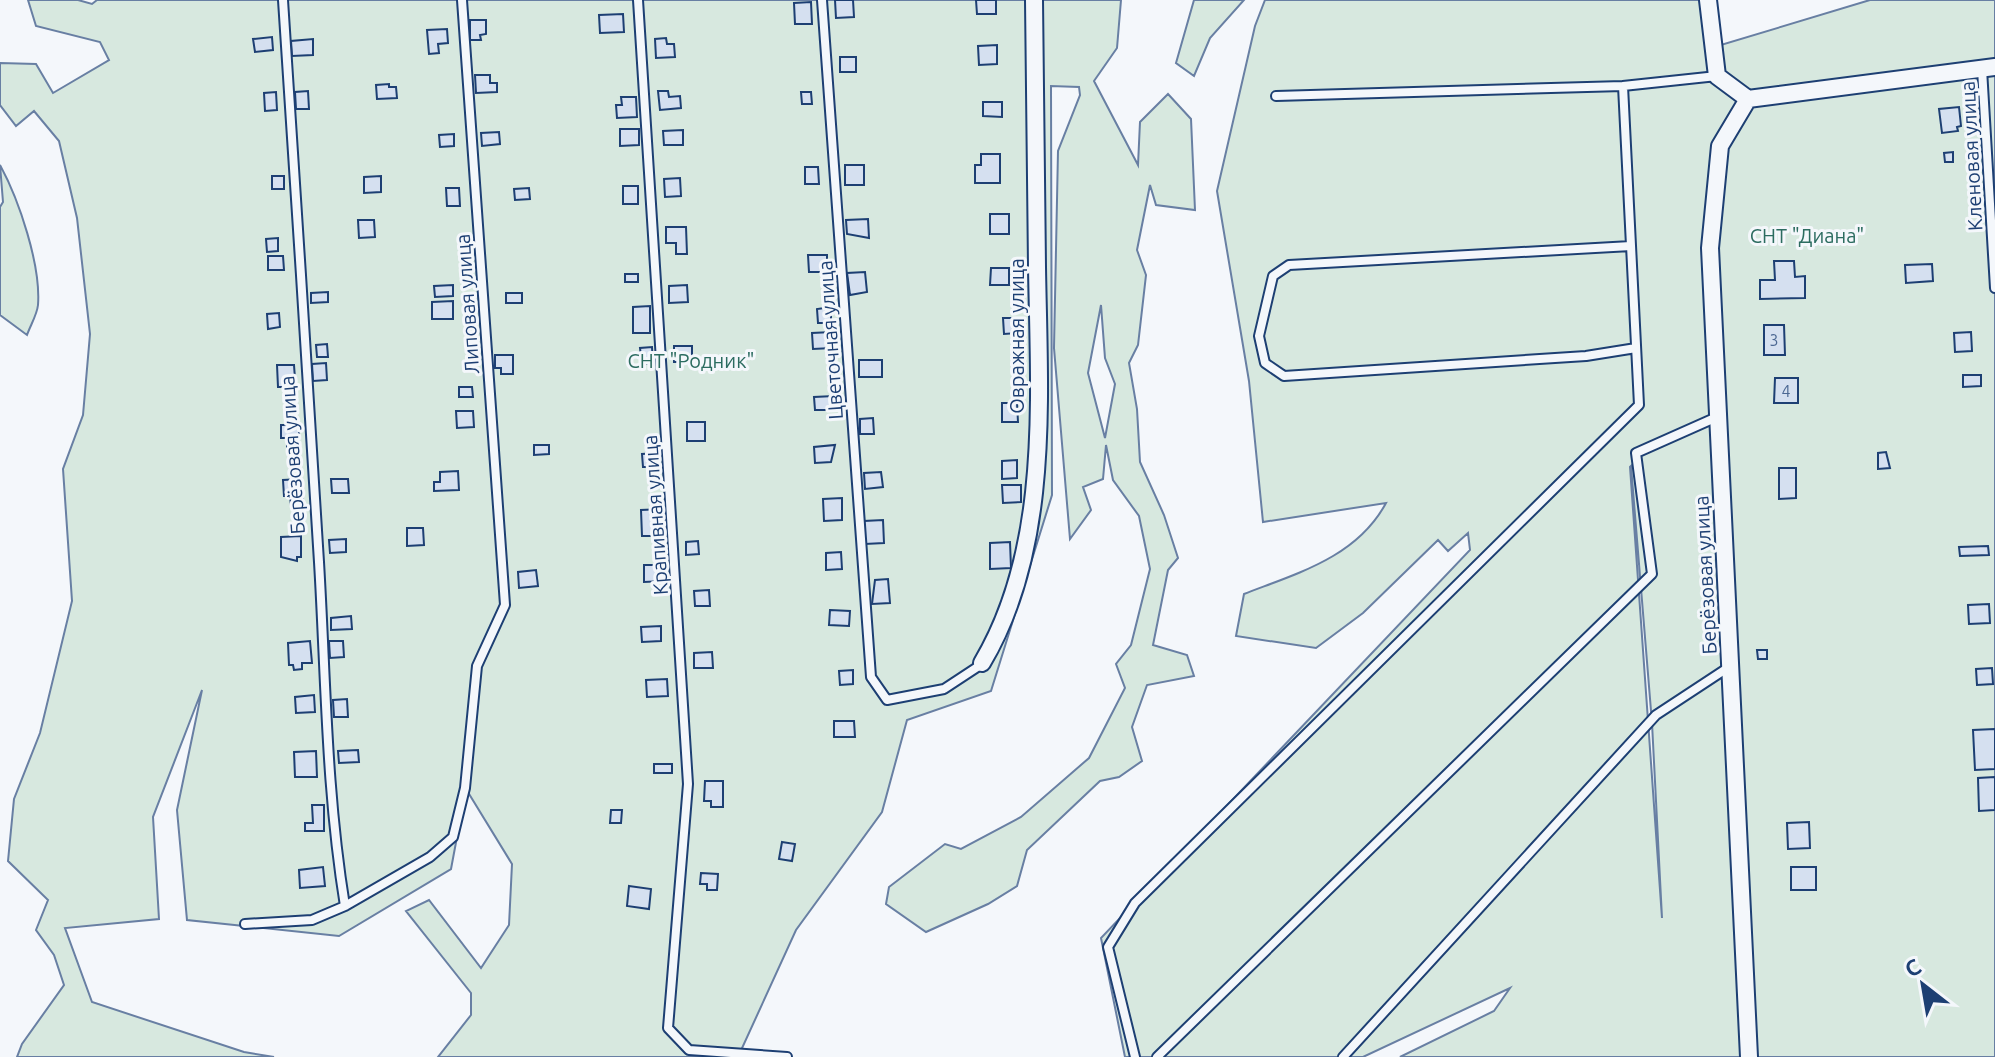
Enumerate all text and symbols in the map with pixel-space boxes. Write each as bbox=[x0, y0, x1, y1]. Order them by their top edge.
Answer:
street label: Кленовая улица bbox=[1956, 80, 1986, 232]
park label: СНТ "Диана" bbox=[1750, 224, 1864, 247]
street label: Липовая улица bbox=[451, 233, 483, 375]
street label: Овражная улица bbox=[1005, 258, 1028, 414]
street label: Цветочная улица bbox=[813, 260, 847, 420]
house number: 3 bbox=[1769, 331, 1779, 349]
park label: СНТ "Родник" bbox=[628, 349, 754, 372]
street label: Берёзовая улица bbox=[275, 375, 309, 535]
house number: 4 bbox=[1781, 382, 1791, 400]
street label: Крапивная улица bbox=[638, 434, 672, 596]
street label: Берёзовая улица bbox=[1689, 495, 1721, 655]
north arrow bbox=[1883, 945, 1963, 1025]
text: С bbox=[1900, 953, 1925, 982]

